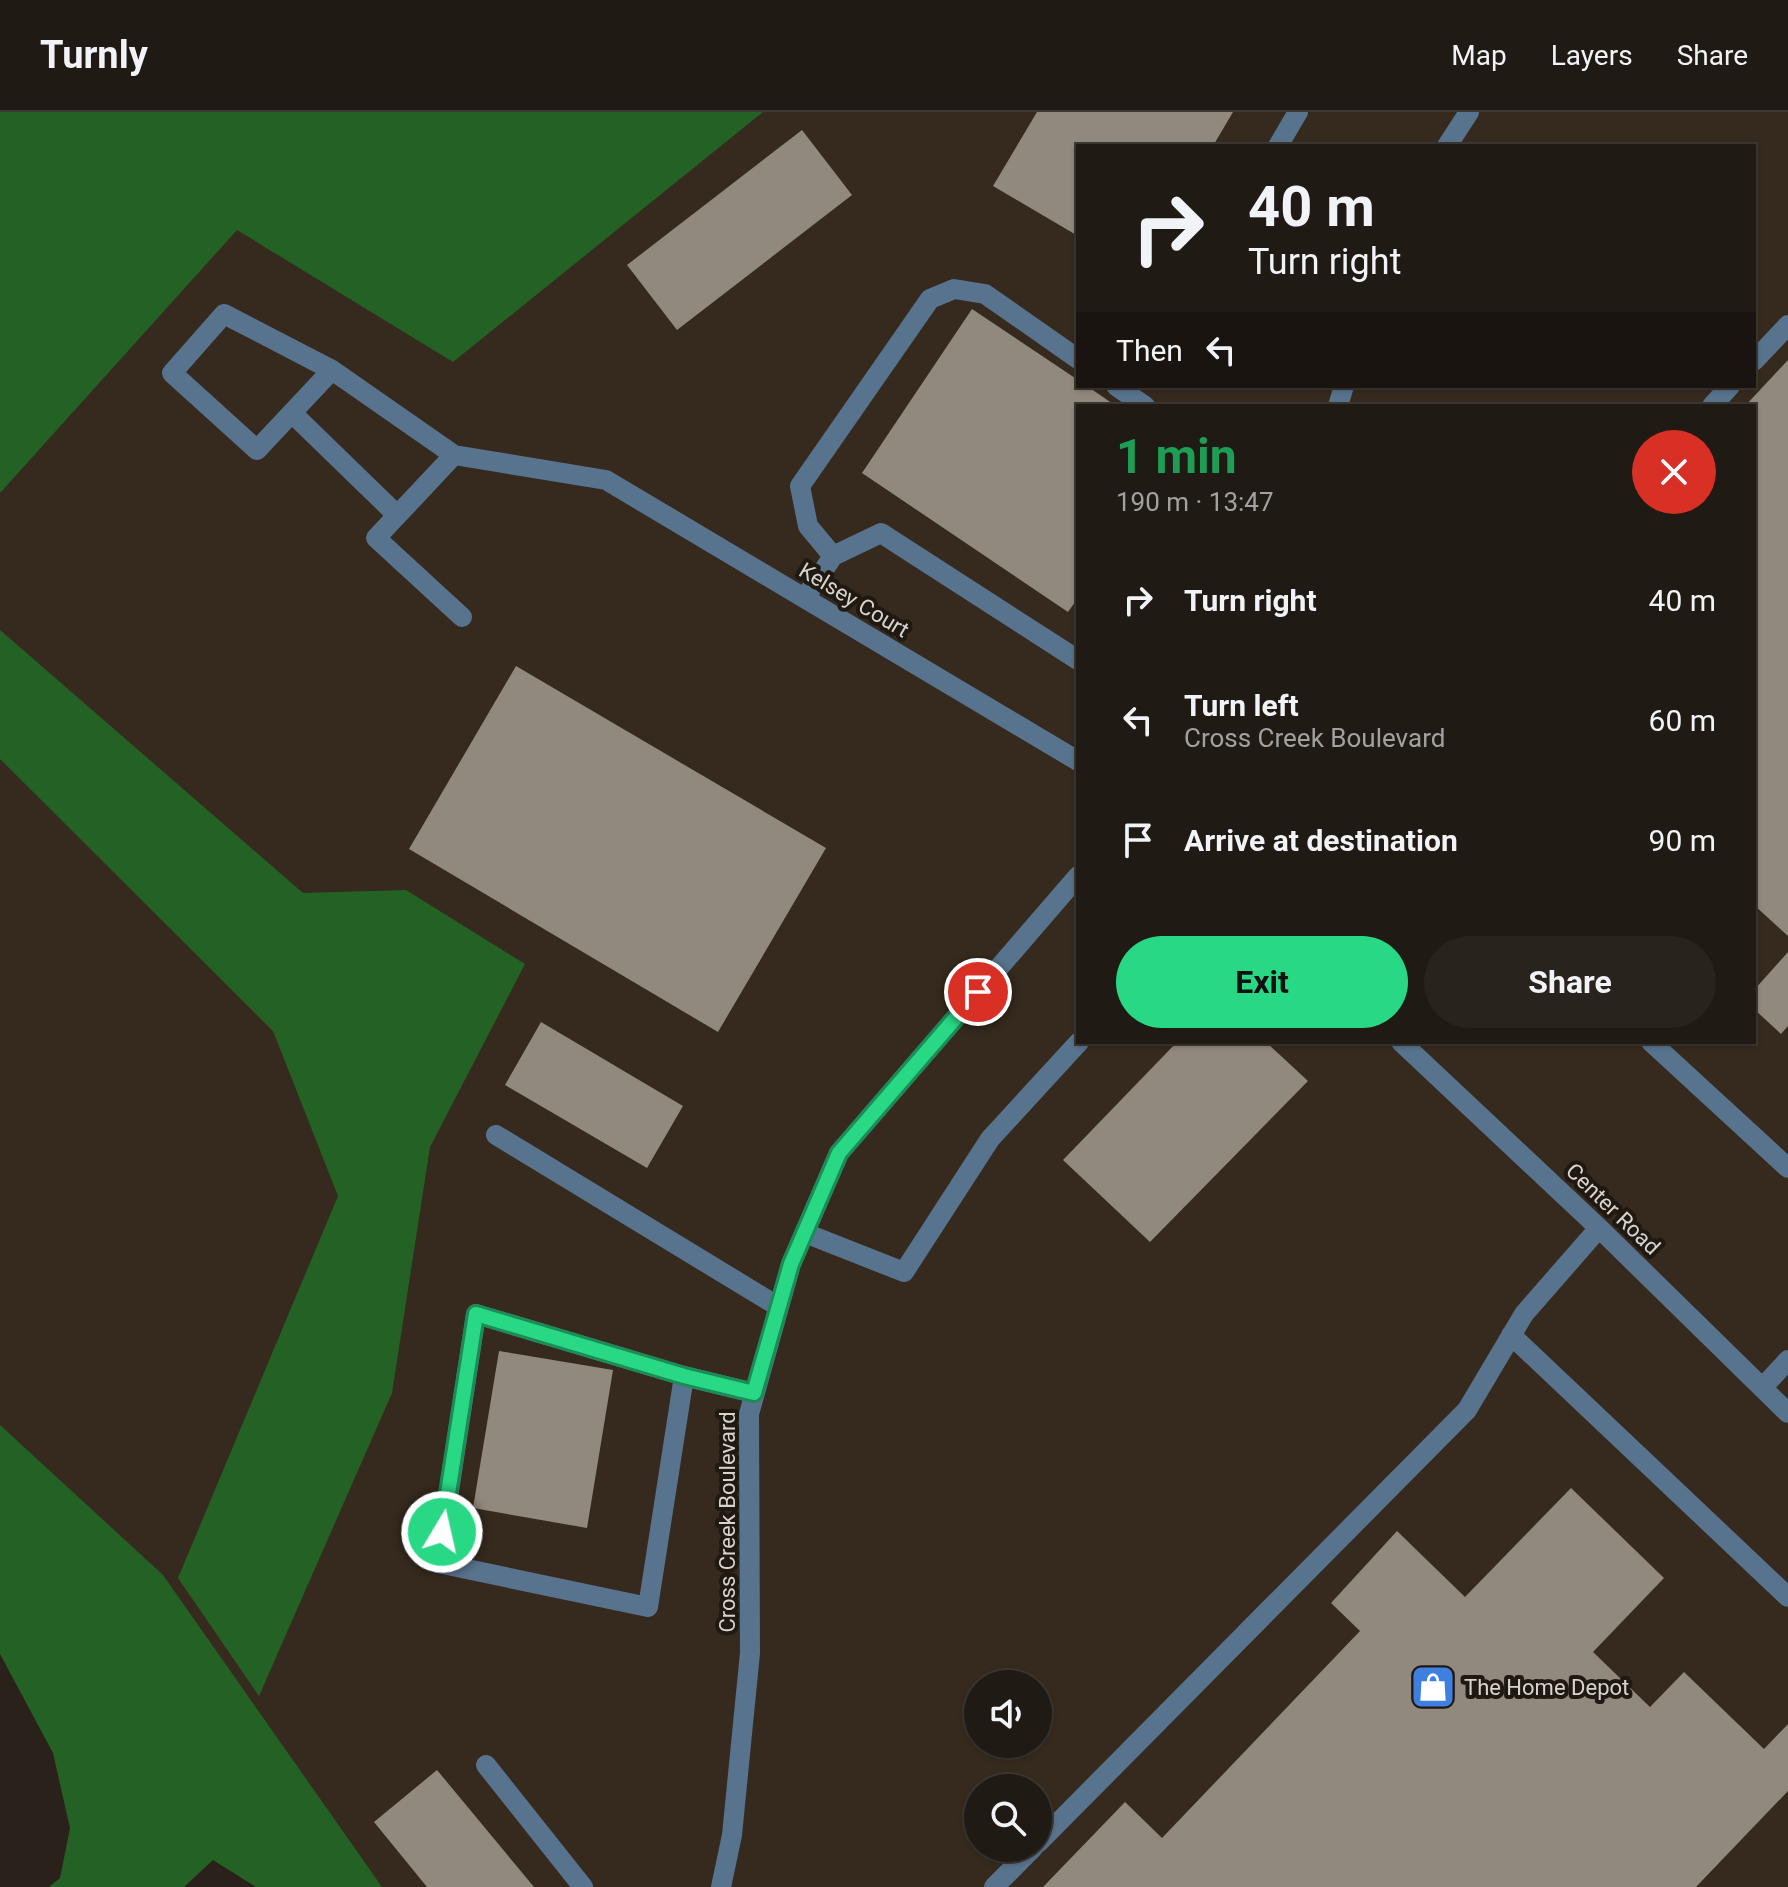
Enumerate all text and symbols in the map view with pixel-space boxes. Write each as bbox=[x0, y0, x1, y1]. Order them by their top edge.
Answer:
text: Turnly bbox=[40, 33, 148, 77]
text: Map bbox=[1451, 39, 1507, 72]
text: Layers bbox=[1551, 39, 1633, 72]
text: Share bbox=[1677, 39, 1748, 72]
text: 40 m bbox=[1248, 174, 1375, 240]
icon: right bbox=[1116, 176, 1220, 280]
text: Turn right bbox=[1248, 241, 1401, 283]
icon: left bbox=[1199, 328, 1243, 372]
text: Then bbox=[1116, 333, 1183, 368]
text: 1 min bbox=[1116, 428, 1237, 485]
button: close bbox=[1632, 430, 1716, 514]
text: 190 m · 13:47 bbox=[1116, 487, 1274, 517]
street label: Kelsey Court bbox=[795, 557, 913, 643]
icon: right bbox=[1116, 578, 1160, 622]
text: Turn right bbox=[1184, 583, 1317, 618]
text: 40 m bbox=[1649, 583, 1716, 618]
text: Turn left bbox=[1184, 688, 1299, 723]
icon: left bbox=[1116, 698, 1160, 742]
text: 60 m bbox=[1649, 703, 1716, 738]
text: Cross Creek Boulevard bbox=[1184, 723, 1445, 753]
icon: arrive bbox=[1116, 818, 1160, 862]
text: Arrive at destination bbox=[1184, 823, 1458, 858]
text: 90 m bbox=[1649, 823, 1716, 858]
button: Exit bbox=[1116, 936, 1408, 1028]
button: Share bbox=[1424, 936, 1716, 1028]
pin bbox=[944, 958, 1012, 1026]
icon: arrive bbox=[956, 970, 1000, 1014]
street label: Center Road bbox=[1561, 1158, 1665, 1260]
street label: Cross Creek Boulevard bbox=[715, 1411, 740, 1633]
position arrow bbox=[400, 1490, 484, 1574]
shop icon: The Home Depot bbox=[1409, 1663, 1457, 1711]
map controls bbox=[964, 1670, 1052, 1862]
button: sound bbox=[964, 1670, 1052, 1758]
place label: The Home Depot bbox=[1464, 1675, 1629, 1700]
button: search bbox=[964, 1774, 1052, 1862]

